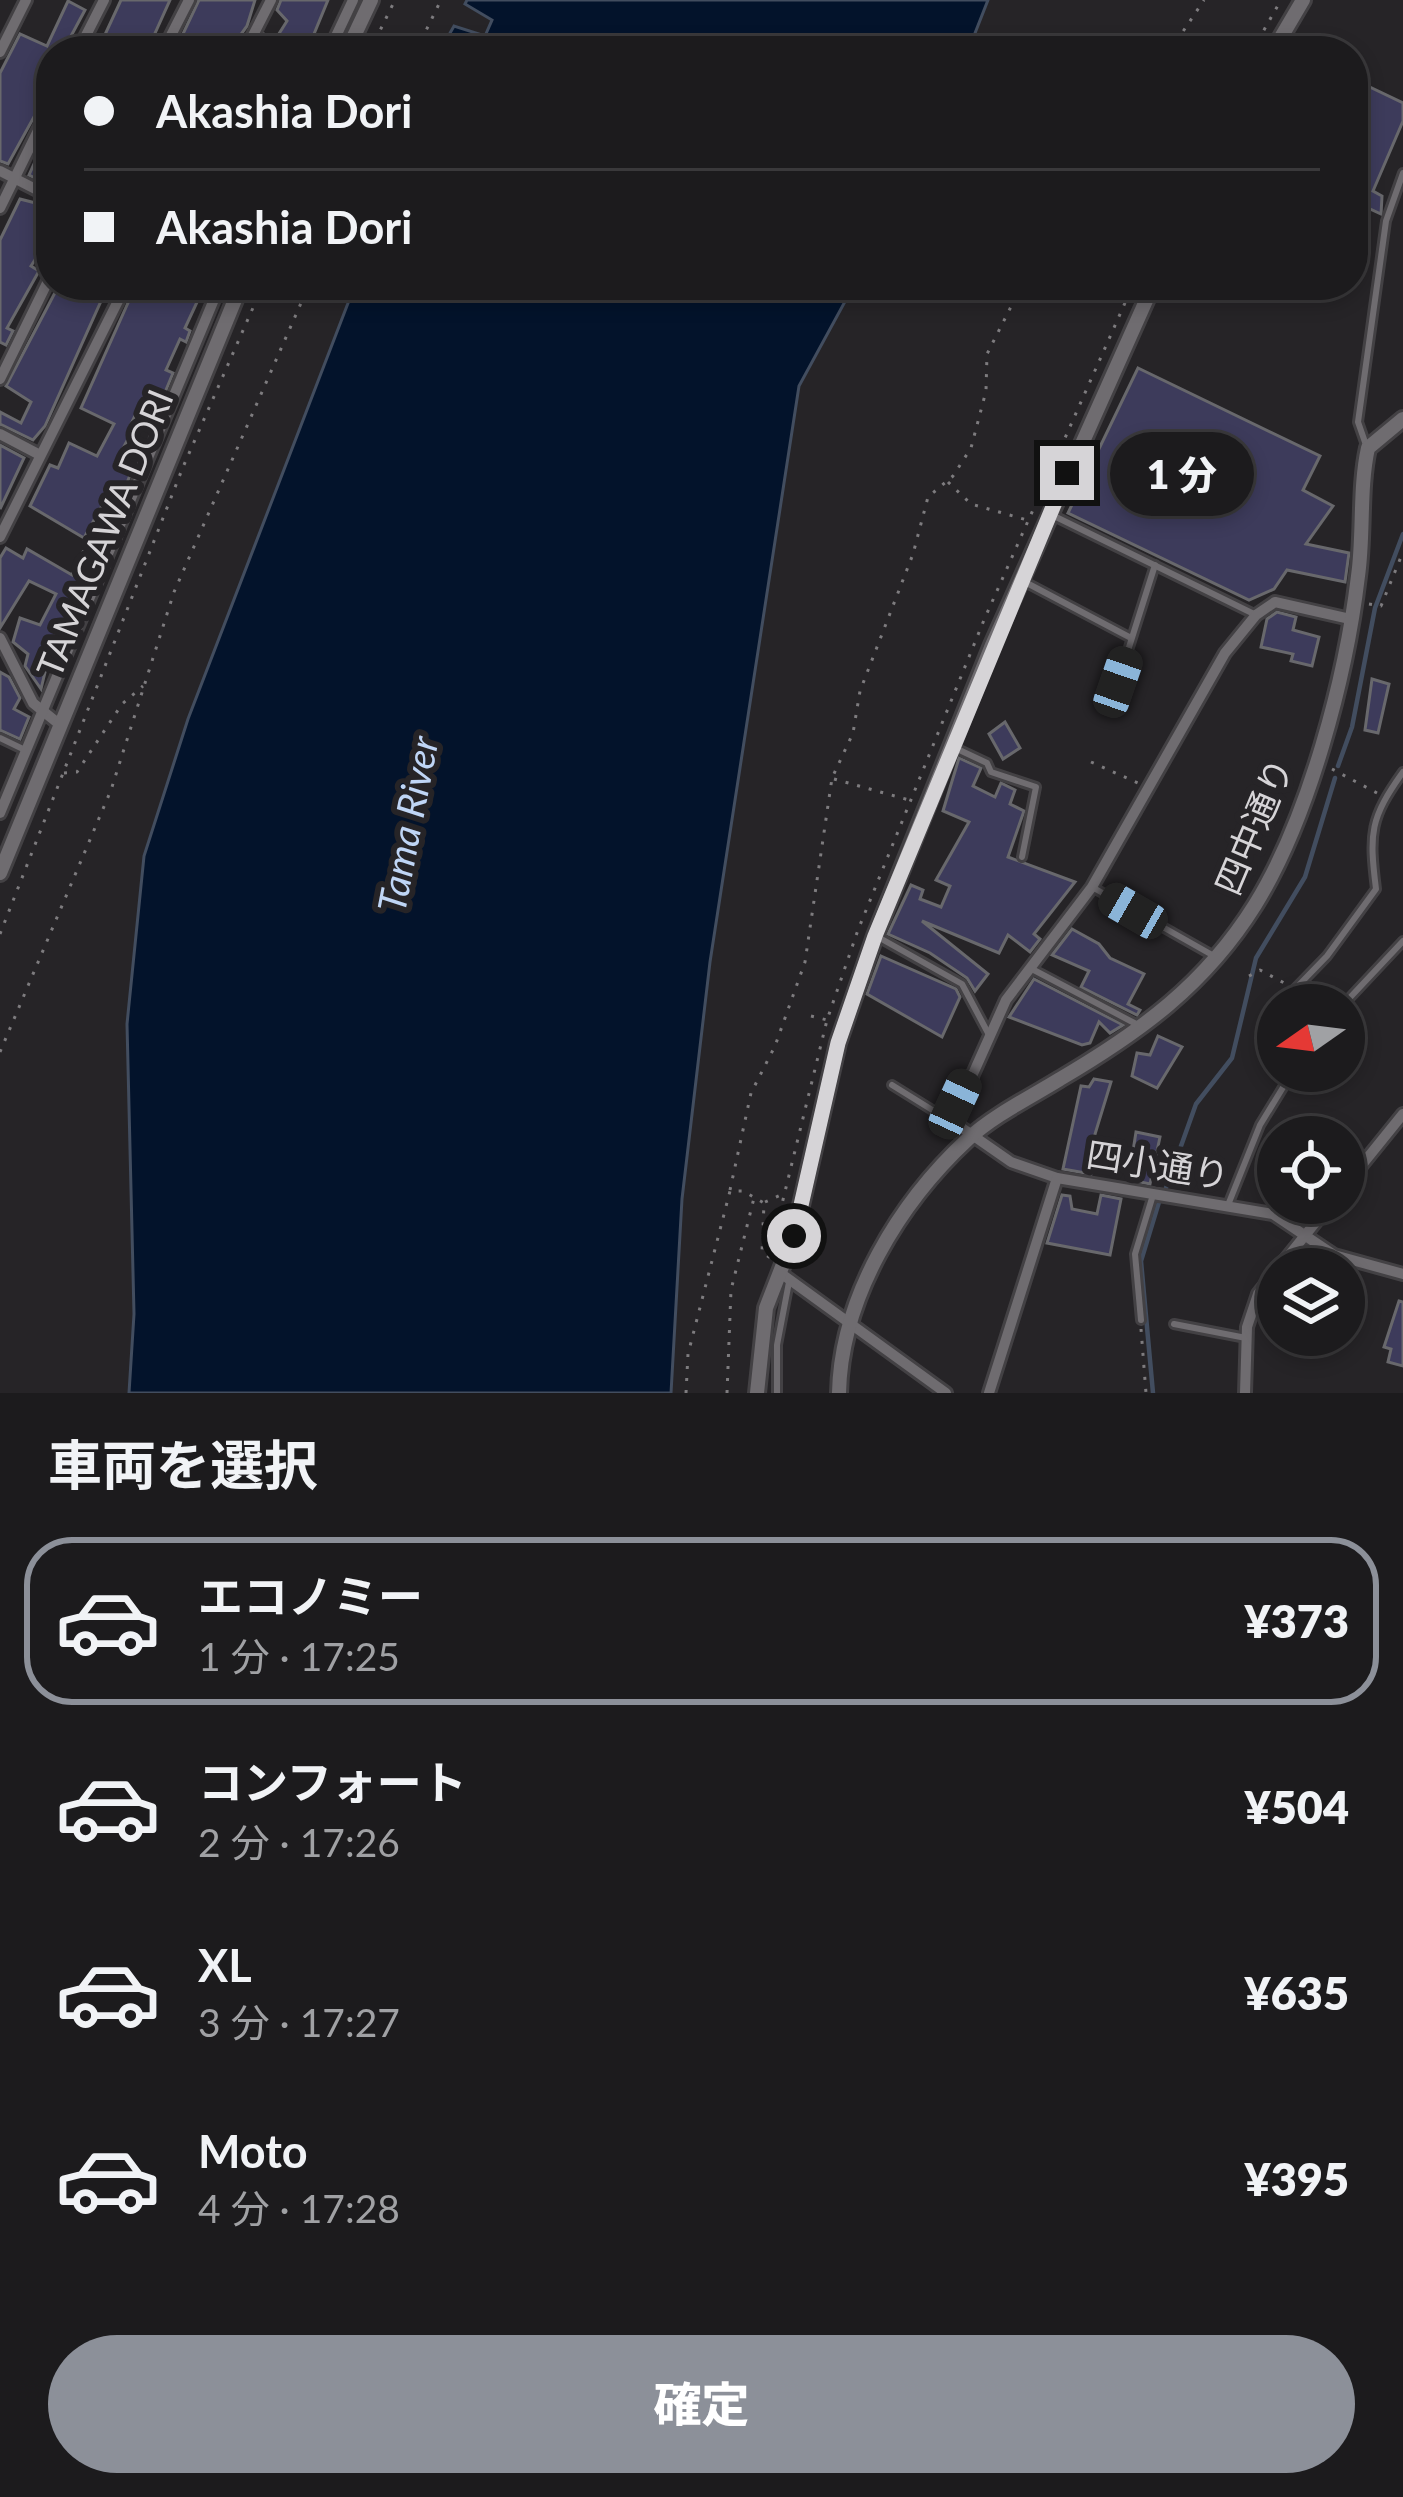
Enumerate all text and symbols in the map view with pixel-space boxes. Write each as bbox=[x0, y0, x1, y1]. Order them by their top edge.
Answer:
text: Akashia Dori bbox=[156, 84, 412, 138]
text: Akashia Dori bbox=[156, 200, 412, 254]
street label: TAMAGAWA DORI bbox=[26, 383, 182, 683]
callout: 1 分 bbox=[1109, 431, 1253, 515]
route end bbox=[1040, 446, 1094, 500]
text: 1 分 bbox=[1147, 451, 1217, 497]
car bbox=[1089, 642, 1147, 722]
water label: Tama River bbox=[367, 731, 447, 916]
street label: 四中通り bbox=[1205, 751, 1301, 901]
car bbox=[1093, 877, 1173, 945]
north arrow bbox=[1257, 984, 1365, 1092]
map controls bbox=[1257, 984, 1365, 1356]
car bbox=[923, 1064, 987, 1144]
button: locate bbox=[1257, 1116, 1365, 1224]
street label: 四小通り bbox=[1083, 1131, 1233, 1197]
route start bbox=[767, 1209, 821, 1263]
button: layers bbox=[1257, 1248, 1365, 1356]
text: 車両を選択 bbox=[48, 1432, 318, 1497]
icon: car bbox=[54, 1567, 162, 1675]
text: エコノミー bbox=[198, 1569, 423, 1623]
text: ¥373 bbox=[1245, 1594, 1349, 1648]
text: 1 分 · 17:25 bbox=[198, 1633, 400, 1679]
icon: car bbox=[54, 1753, 162, 1861]
text: コンフォート bbox=[198, 1755, 467, 1809]
text: ¥504 bbox=[1245, 1780, 1349, 1834]
text: 2 分 · 17:26 bbox=[198, 1819, 400, 1865]
text: XL bbox=[198, 1938, 252, 1992]
icon: car bbox=[54, 1939, 162, 2047]
text: ¥635 bbox=[1245, 1966, 1349, 2020]
text: 3 分 · 17:27 bbox=[198, 1999, 400, 2045]
text: Moto bbox=[198, 2124, 308, 2178]
icon: car bbox=[54, 2125, 162, 2233]
text: ¥395 bbox=[1245, 2152, 1349, 2206]
text: 4 分 · 17:28 bbox=[198, 2185, 400, 2231]
button: 確定 bbox=[48, 2335, 1355, 2473]

